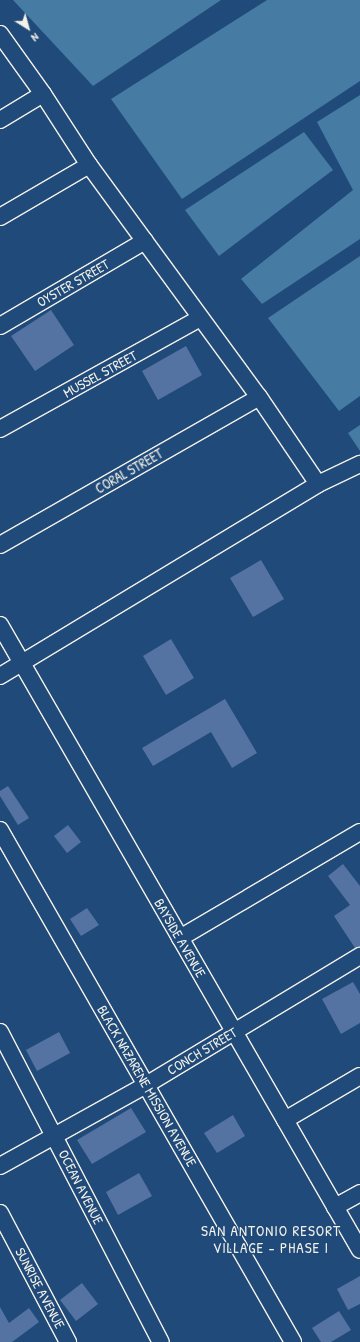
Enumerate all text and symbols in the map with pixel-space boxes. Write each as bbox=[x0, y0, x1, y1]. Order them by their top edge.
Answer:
north arrow bbox=[8, 8, 48, 48]
text: N bbox=[29, 30, 42, 45]
street label: OYSTER STREET bbox=[34, 255, 112, 311]
street label: MUSSEL STREET bbox=[60, 347, 140, 401]
street label: CORAL STREET bbox=[92, 445, 166, 497]
street label: BAYSIDE AVENUE bbox=[151, 896, 209, 980]
street label: BLACK NAZARENE MISSION AVENUE bbox=[94, 1002, 200, 1170]
street label: CONCH STREET bbox=[164, 1024, 240, 1078]
street label: OCEAN AVENUE bbox=[55, 1147, 107, 1227]
district label: SAN ANTONIO RESORT VILLAGE - PHASE I bbox=[201, 1221, 341, 1256]
street label: SUNRISE AVENUE bbox=[12, 1245, 68, 1331]

